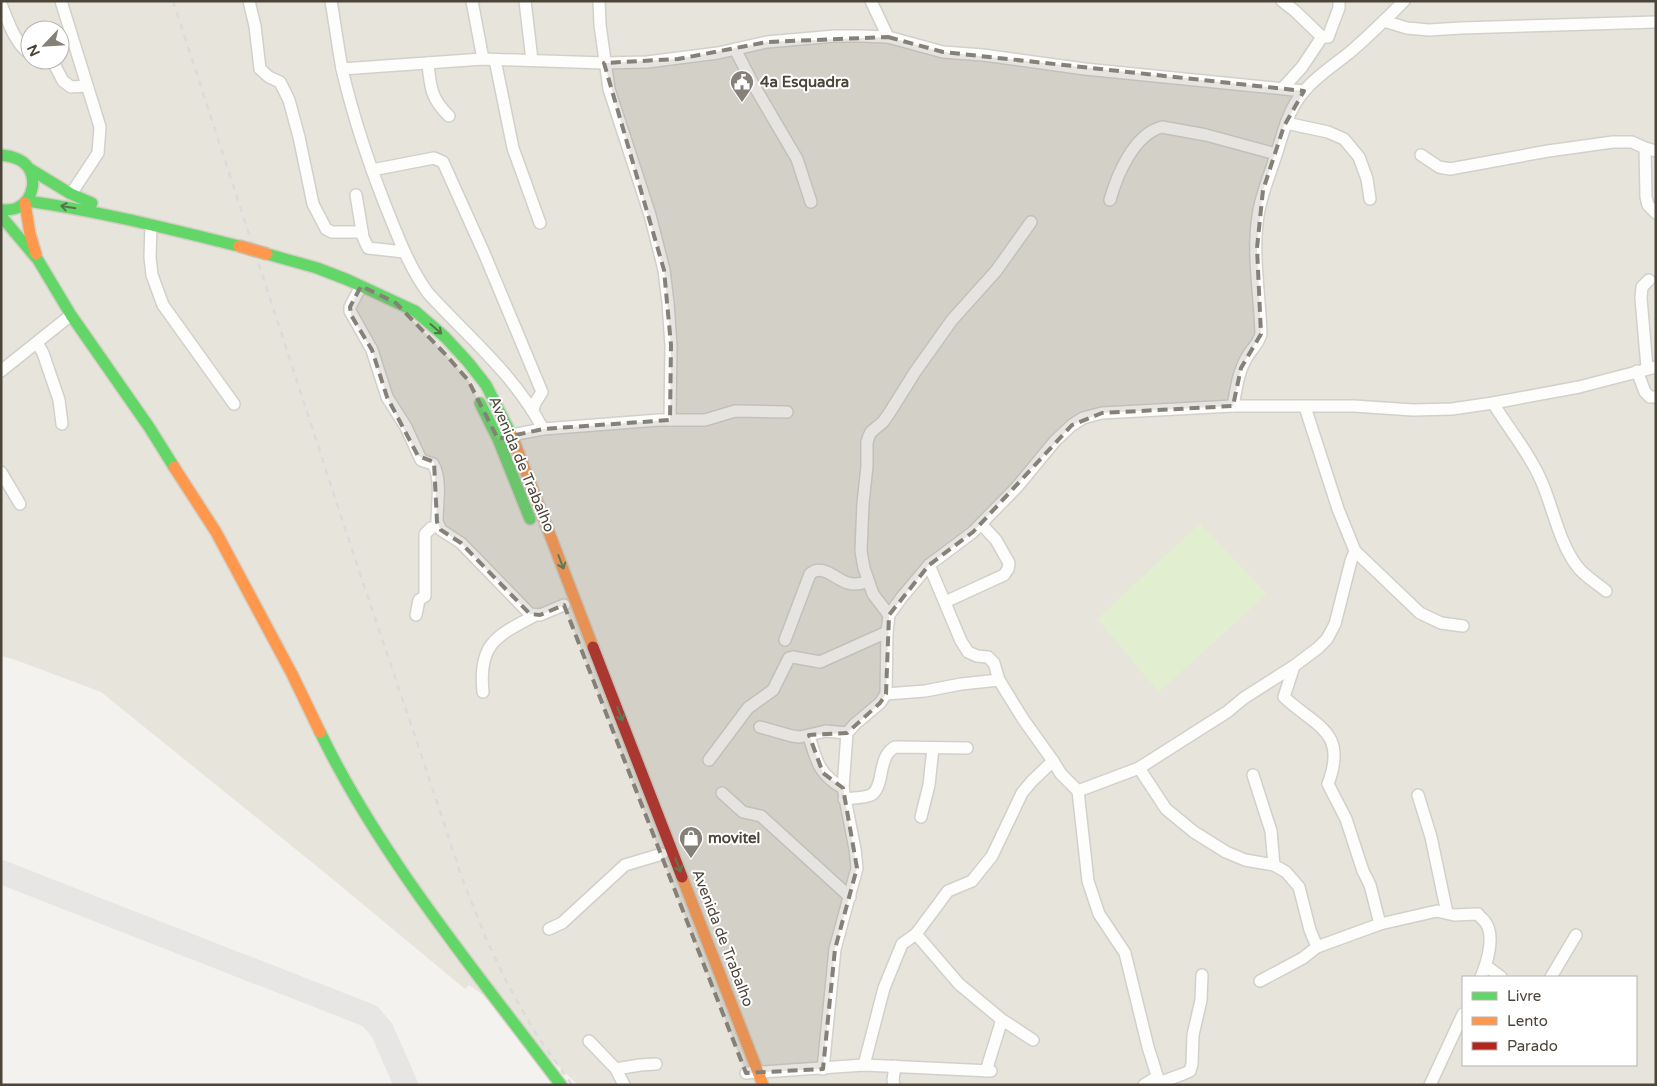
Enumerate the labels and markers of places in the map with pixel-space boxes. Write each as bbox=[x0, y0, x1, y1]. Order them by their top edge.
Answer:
public building icon: 4a Esquadra bbox=[729, 69, 755, 103]
place label: 4a Esquadra bbox=[760, 73, 849, 92]
shop icon: movitel bbox=[678, 825, 704, 859]
place label: movitel bbox=[708, 829, 760, 847]

